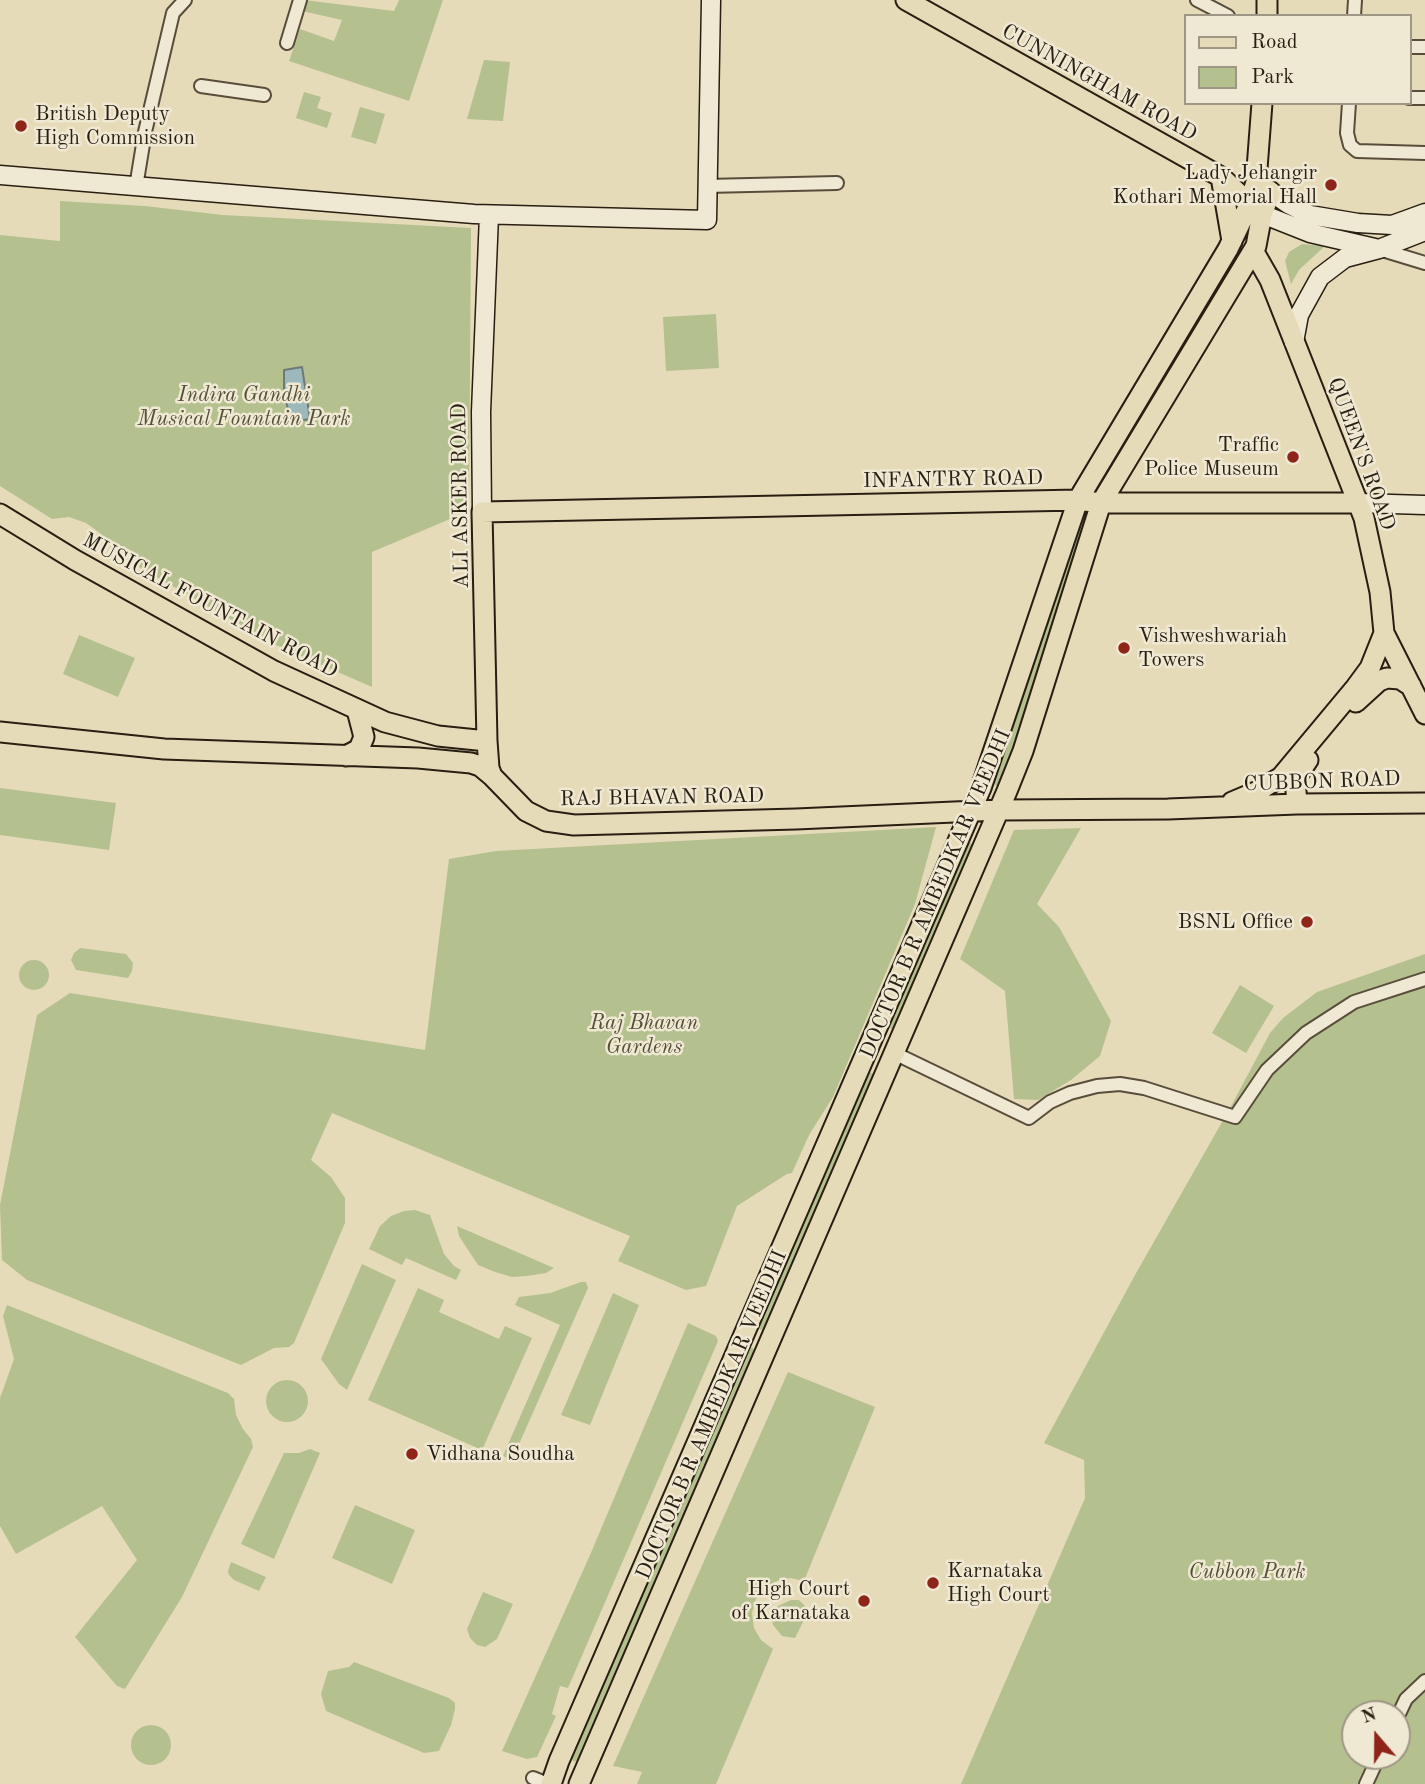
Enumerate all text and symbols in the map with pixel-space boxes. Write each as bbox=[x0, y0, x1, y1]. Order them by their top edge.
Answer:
legend bbox=[1184, 14, 1411, 105]
street label: CUNNINGHAM ROAD bbox=[997, 19, 1201, 147]
text: Road bbox=[1251, 32, 1298, 53]
text: Park bbox=[1251, 67, 1294, 88]
place label: British Deputy High Commission bbox=[35, 101, 195, 151]
marker: British Deputy High Commission bbox=[13, 118, 29, 134]
place label: Lady Jehangir Kothari Memorial Hall bbox=[1113, 160, 1317, 210]
marker: Lady Jehangir Kothari Memorial Hall bbox=[1323, 177, 1339, 193]
street label: QUEEN'S ROAD bbox=[1322, 374, 1400, 534]
park label: Indira Gandhi Musical Fountain Park bbox=[137, 382, 351, 432]
street label: ALI ASKER ROAD bbox=[447, 403, 475, 589]
place label: Traffic Police Museum bbox=[1144, 432, 1279, 482]
marker: Traffic Police Museum bbox=[1285, 449, 1301, 465]
street label: INFANTRY ROAD bbox=[863, 466, 1043, 494]
street label: MUSICAL FOUNTAIN ROAD bbox=[78, 528, 342, 684]
place label: Vishweshwariah Towers bbox=[1138, 623, 1287, 673]
marker: Vishweshwariah Towers bbox=[1116, 640, 1132, 656]
street label: DOCTOR B R AMBEDKAR VEEDHI bbox=[855, 726, 1017, 1062]
street label: CUBBON ROAD bbox=[1243, 767, 1401, 797]
street label: RAJ BHAVAN ROAD bbox=[560, 784, 764, 812]
place label: BSNL Office bbox=[1178, 909, 1293, 935]
marker: BSNL Office bbox=[1299, 914, 1315, 930]
park label: Raj Bhavan Gardens bbox=[590, 1010, 698, 1060]
street label: DOCTOR B R AMBEDKAR VEEDHI bbox=[631, 1247, 793, 1583]
place label: Vidhana Soudha bbox=[426, 1441, 575, 1467]
marker: Vidhana Soudha bbox=[404, 1446, 420, 1462]
place label: Karnataka High Court bbox=[947, 1558, 1050, 1608]
park label: Cubbon Park bbox=[1188, 1559, 1306, 1585]
marker: Karnataka High Court bbox=[925, 1575, 941, 1591]
place label: High Court of Karnataka bbox=[731, 1576, 850, 1626]
marker: High Court of Karnataka bbox=[856, 1593, 872, 1609]
north arrow bbox=[1341, 1700, 1411, 1770]
text: N bbox=[1359, 1705, 1379, 1728]

